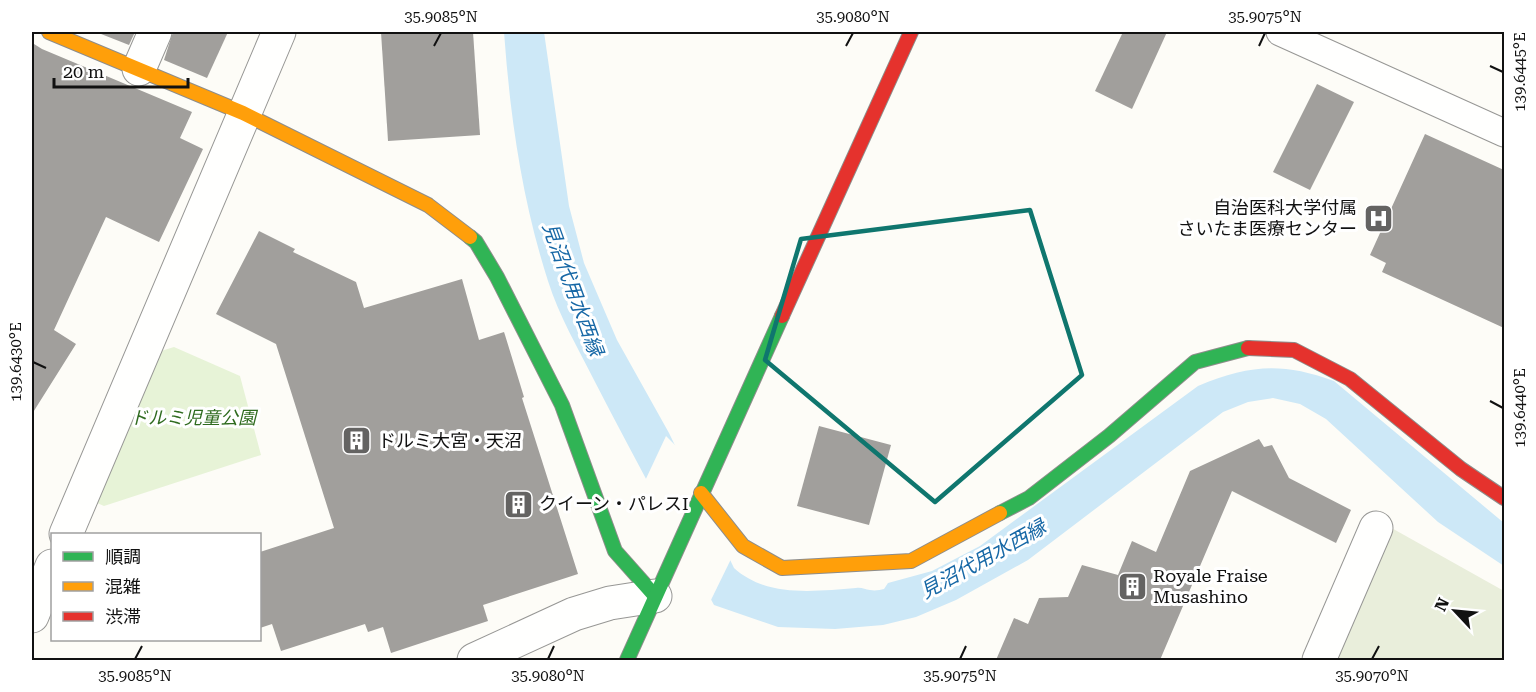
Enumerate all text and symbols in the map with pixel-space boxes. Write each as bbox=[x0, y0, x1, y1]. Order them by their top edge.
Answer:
text: 35.9085°N bbox=[404, 8, 478, 26]
text: 35.9080°N bbox=[816, 8, 890, 26]
text: 35.9075°N bbox=[1228, 8, 1302, 26]
text: 139.6445°E bbox=[1511, 32, 1529, 112]
scale bar bbox=[54, 51, 188, 89]
text: 20 m bbox=[63, 61, 104, 82]
place label: 自治医科大学付属 さいたま医療センター bbox=[1178, 197, 1357, 239]
hospital icon: 自治医科大学付属 さいたま医療センター bbox=[1362, 202, 1394, 234]
water label: 見沼代用水西縁 bbox=[538, 219, 609, 361]
text: 139.6430°E bbox=[7, 322, 25, 402]
text: 139.6440°E bbox=[1511, 368, 1529, 448]
park label: ドルミ児童公園 bbox=[130, 407, 259, 428]
building icon: ドルミ大宮・天沼 bbox=[341, 425, 373, 457]
place label: ドルミ大宮・天沼 bbox=[378, 430, 522, 451]
building icon: クイーン・パレスI bbox=[502, 488, 534, 520]
place label: クイーン・パレスI bbox=[539, 493, 689, 514]
water label: 見沼代用水西縁 bbox=[916, 514, 1052, 603]
legend bbox=[51, 533, 261, 641]
text: 順調 bbox=[105, 546, 141, 567]
place label: Royale Fraise Musashino bbox=[1153, 565, 1268, 607]
building icon: Royale Fraise Musashino bbox=[1116, 570, 1148, 602]
text: 混雑 bbox=[105, 576, 141, 597]
north arrow bbox=[1425, 581, 1485, 641]
text: N bbox=[1431, 595, 1453, 614]
text: 渋滞 bbox=[105, 606, 141, 627]
text: 35.9085°N bbox=[98, 667, 172, 685]
text: 35.9080°N bbox=[511, 667, 585, 685]
text: 35.9075°N bbox=[923, 667, 997, 685]
text: 35.9070°N bbox=[1335, 667, 1409, 685]

